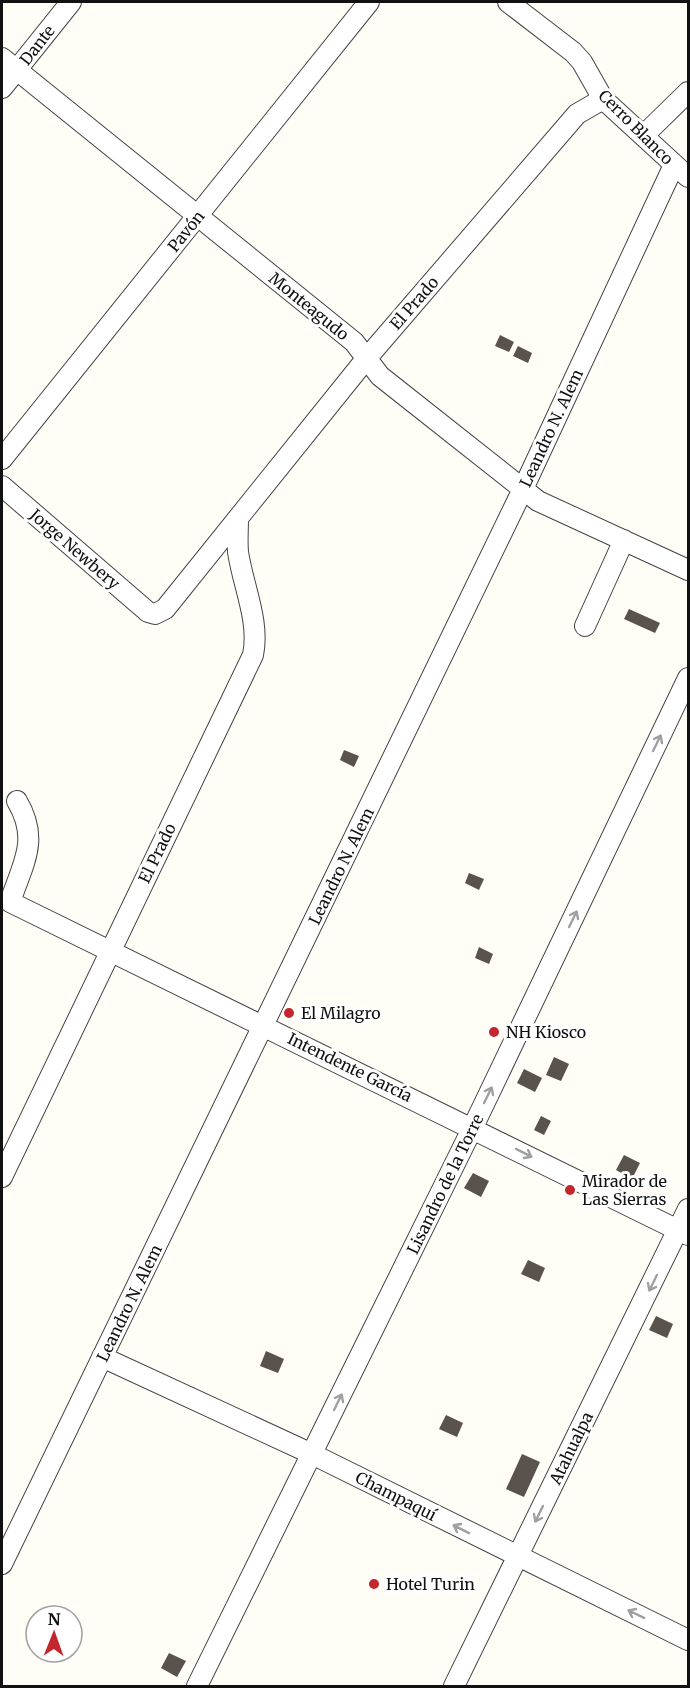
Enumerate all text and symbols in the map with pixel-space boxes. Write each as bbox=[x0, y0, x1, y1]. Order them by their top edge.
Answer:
street label: Dante bbox=[15, 21, 59, 69]
street label: Cerro Blanco bbox=[594, 85, 678, 169]
street label: Pavón bbox=[163, 206, 209, 256]
street label: Monteagudo bbox=[265, 268, 353, 344]
street label: El Prado bbox=[385, 272, 443, 334]
street label: Leandro N. Alem bbox=[515, 366, 587, 490]
street label: Jorge Newbery bbox=[25, 504, 125, 594]
one-way arrow bbox=[652, 735, 664, 753]
street label: Leandro N. Alem bbox=[304, 804, 378, 928]
street label: El Prado bbox=[134, 820, 180, 886]
one-way arrow bbox=[567, 911, 579, 929]
place label: El Milagro bbox=[301, 1003, 380, 1023]
marker: El Milagro bbox=[282, 1006, 296, 1020]
place label: NH Kiosco bbox=[506, 1022, 586, 1042]
marker: NH Kiosco bbox=[487, 1025, 501, 1039]
street label: Intendente García bbox=[284, 1028, 416, 1106]
one-way arrow bbox=[483, 1086, 495, 1104]
street label: Lisandro de la Torre bbox=[402, 1111, 488, 1257]
one-way arrow bbox=[515, 1147, 532, 1159]
place label: Mirador de Las Sierras bbox=[582, 1171, 667, 1209]
marker: Mirador de Las Sierras bbox=[563, 1183, 577, 1197]
street label: Leandro N. Alem bbox=[92, 1241, 166, 1365]
one-way arrow bbox=[646, 1273, 658, 1291]
one-way arrow bbox=[332, 1393, 344, 1411]
street label: Atahualpa bbox=[544, 1408, 597, 1488]
street label: Champaquí bbox=[352, 1467, 441, 1525]
one-way arrow bbox=[532, 1505, 544, 1523]
one-way arrow bbox=[452, 1522, 470, 1534]
place label: Hotel Turin bbox=[386, 1574, 475, 1594]
marker: Hotel Turin bbox=[367, 1577, 381, 1591]
north arrow bbox=[24, 1604, 84, 1664]
one-way arrow bbox=[627, 1608, 645, 1620]
text: N bbox=[48, 1609, 61, 1629]

